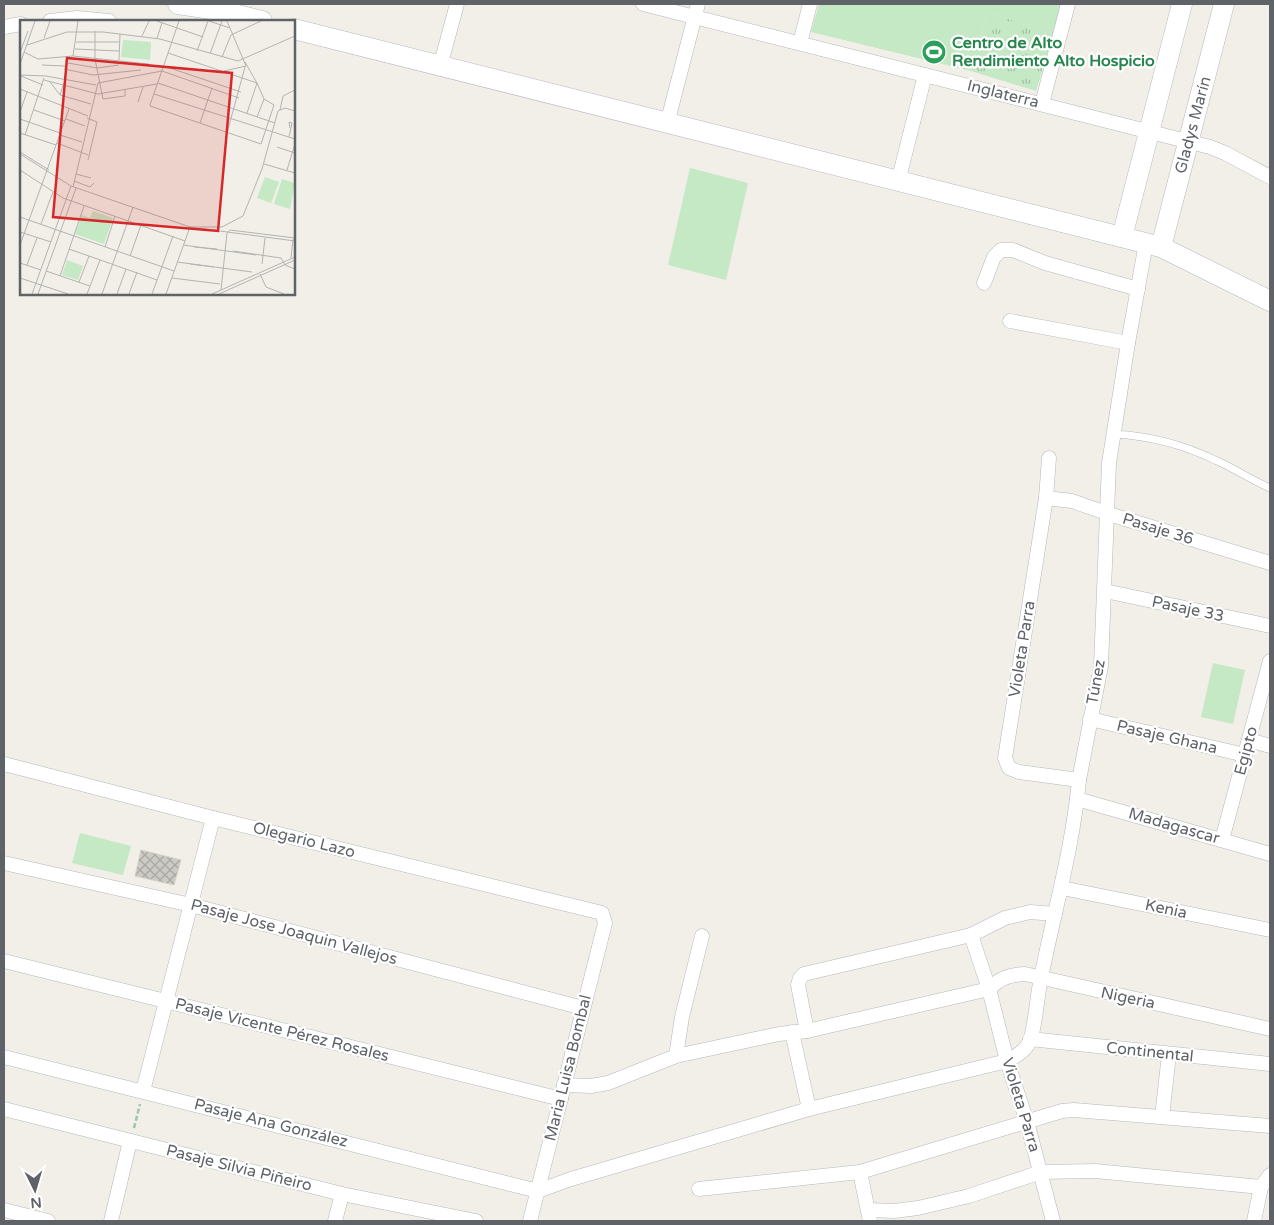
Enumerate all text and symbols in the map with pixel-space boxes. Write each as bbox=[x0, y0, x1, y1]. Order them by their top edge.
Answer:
inset map bbox=[20, 20, 295, 295]
place label: Centro de Alto Rendimiento Alto Hospicio bbox=[952, 33, 1155, 71]
sports icon: Centro de Alto Rendimiento Alto Hospicio bbox=[921, 39, 947, 65]
street label: Gladys Marín bbox=[1170, 74, 1216, 176]
street label: Inglaterra bbox=[965, 75, 1041, 113]
street label: Pasaje 36 bbox=[1120, 509, 1196, 549]
street label: Pasaje 33 bbox=[1150, 592, 1226, 626]
street label: Violeta Parra bbox=[1004, 599, 1040, 699]
street label: Túnez bbox=[1082, 658, 1110, 706]
street label: Pasaje Ghana bbox=[1115, 716, 1219, 758]
street label: Egipto bbox=[1230, 724, 1262, 778]
street label: Madagascar bbox=[1126, 803, 1223, 849]
street label: Olegario Lazo bbox=[251, 818, 357, 862]
street label: Pasaje Jose Joaquin Vallejos bbox=[189, 895, 399, 969]
street label: Kenia bbox=[1143, 895, 1189, 923]
street label: Nigeria bbox=[1099, 983, 1157, 1013]
street label: Maria Luisa Bombal bbox=[540, 993, 596, 1143]
street label: Pasaje Vicente Pérez Rosales bbox=[173, 994, 391, 1066]
street label: Continental bbox=[1105, 1037, 1195, 1067]
street label: Violeta Parra bbox=[997, 1055, 1045, 1155]
street label: Pasaje Ana González bbox=[192, 1094, 350, 1152]
street label: Pasaje Silvia Piñeiro bbox=[164, 1140, 314, 1196]
north arrow bbox=[10, 1165, 60, 1215]
text: N bbox=[30, 1193, 42, 1211]

